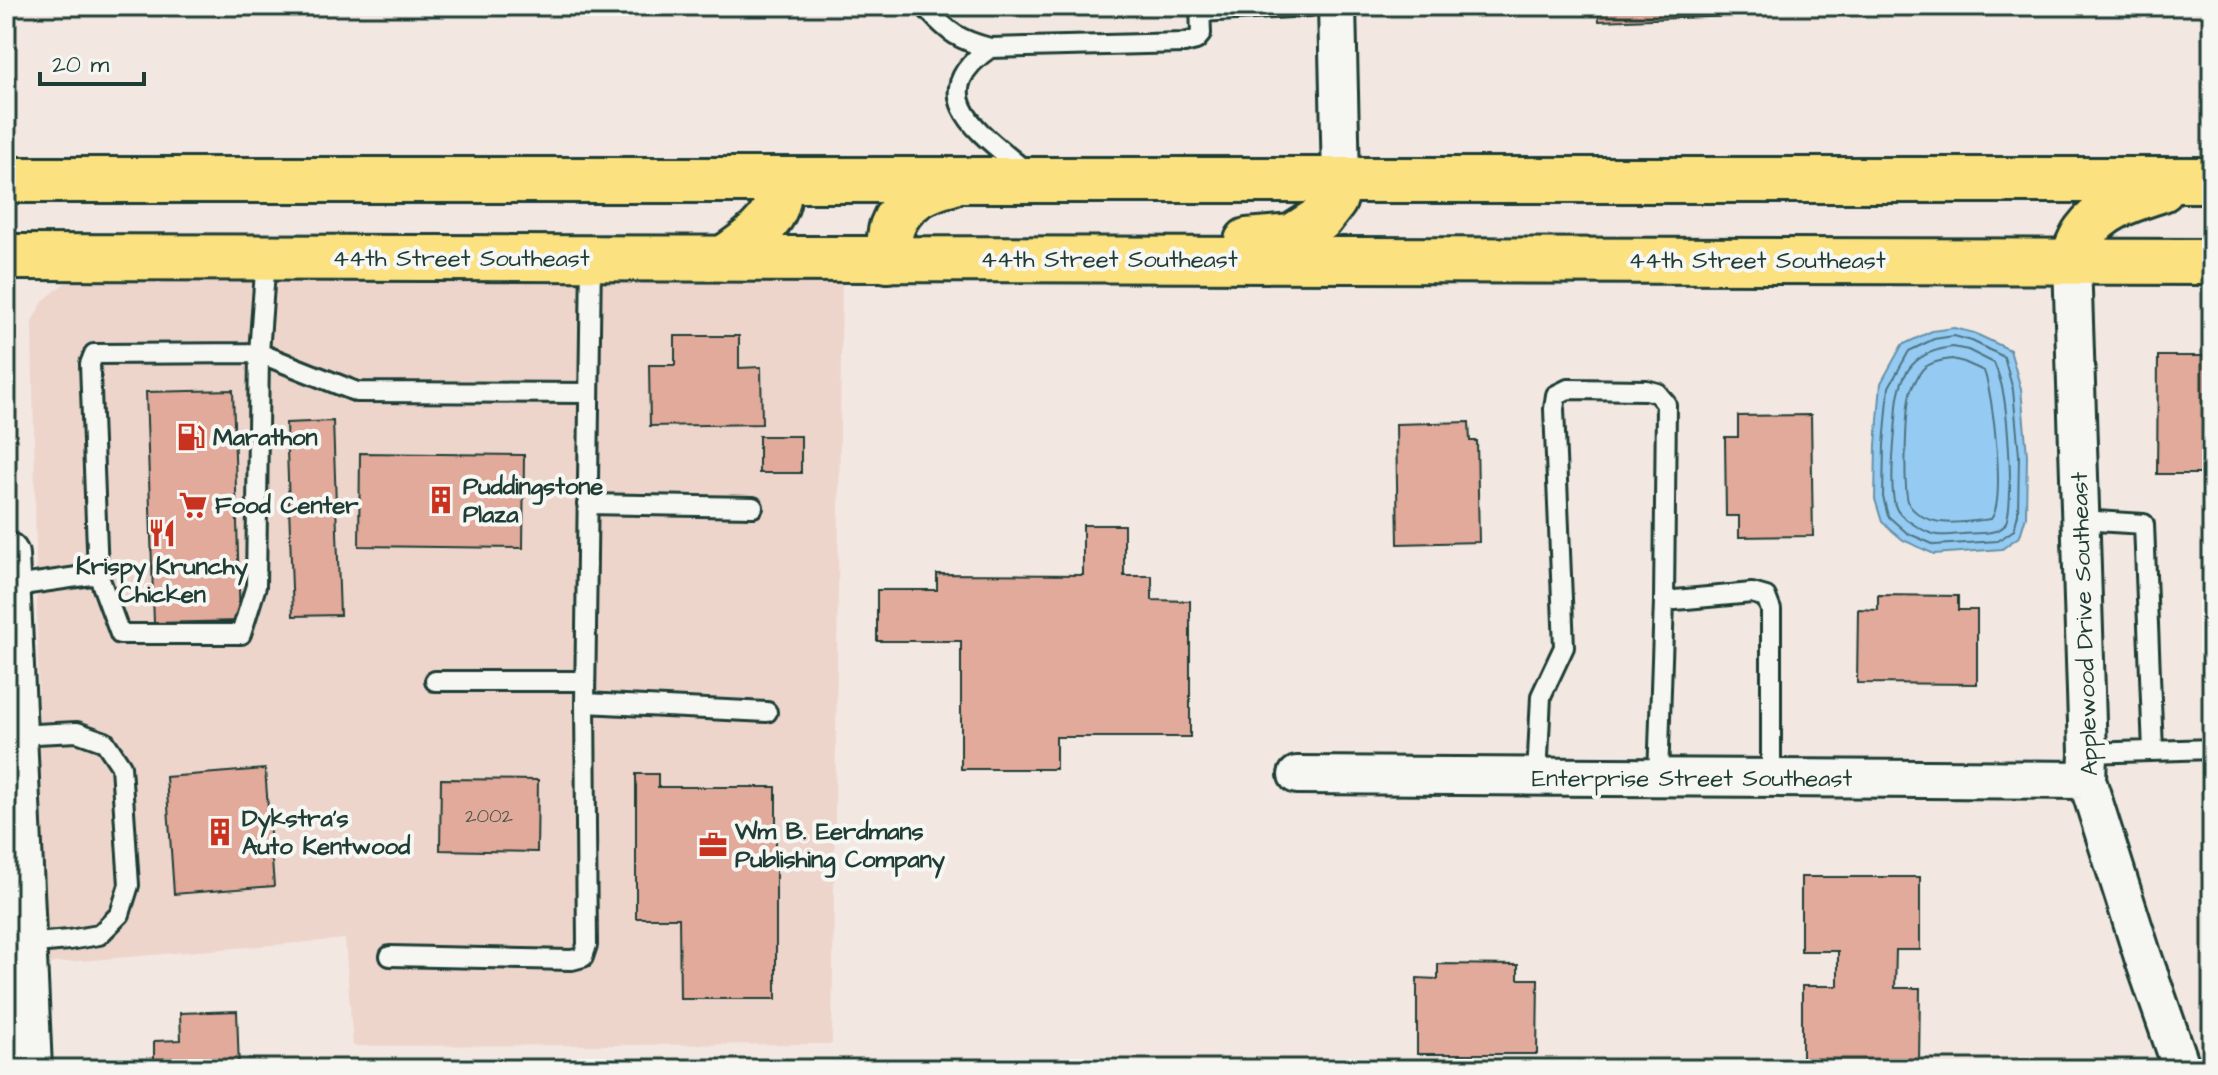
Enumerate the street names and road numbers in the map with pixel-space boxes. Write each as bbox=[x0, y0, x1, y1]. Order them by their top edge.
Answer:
street label: 44th Street Southeast bbox=[332, 242, 590, 276]
street label: 44th Street Southeast bbox=[980, 243, 1238, 277]
street label: 44th Street Southeast bbox=[1628, 244, 1886, 278]
street label: Applewood Drive Southeast bbox=[2063, 471, 2107, 777]
street label: Enterprise Street Southeast bbox=[1532, 762, 1852, 796]

